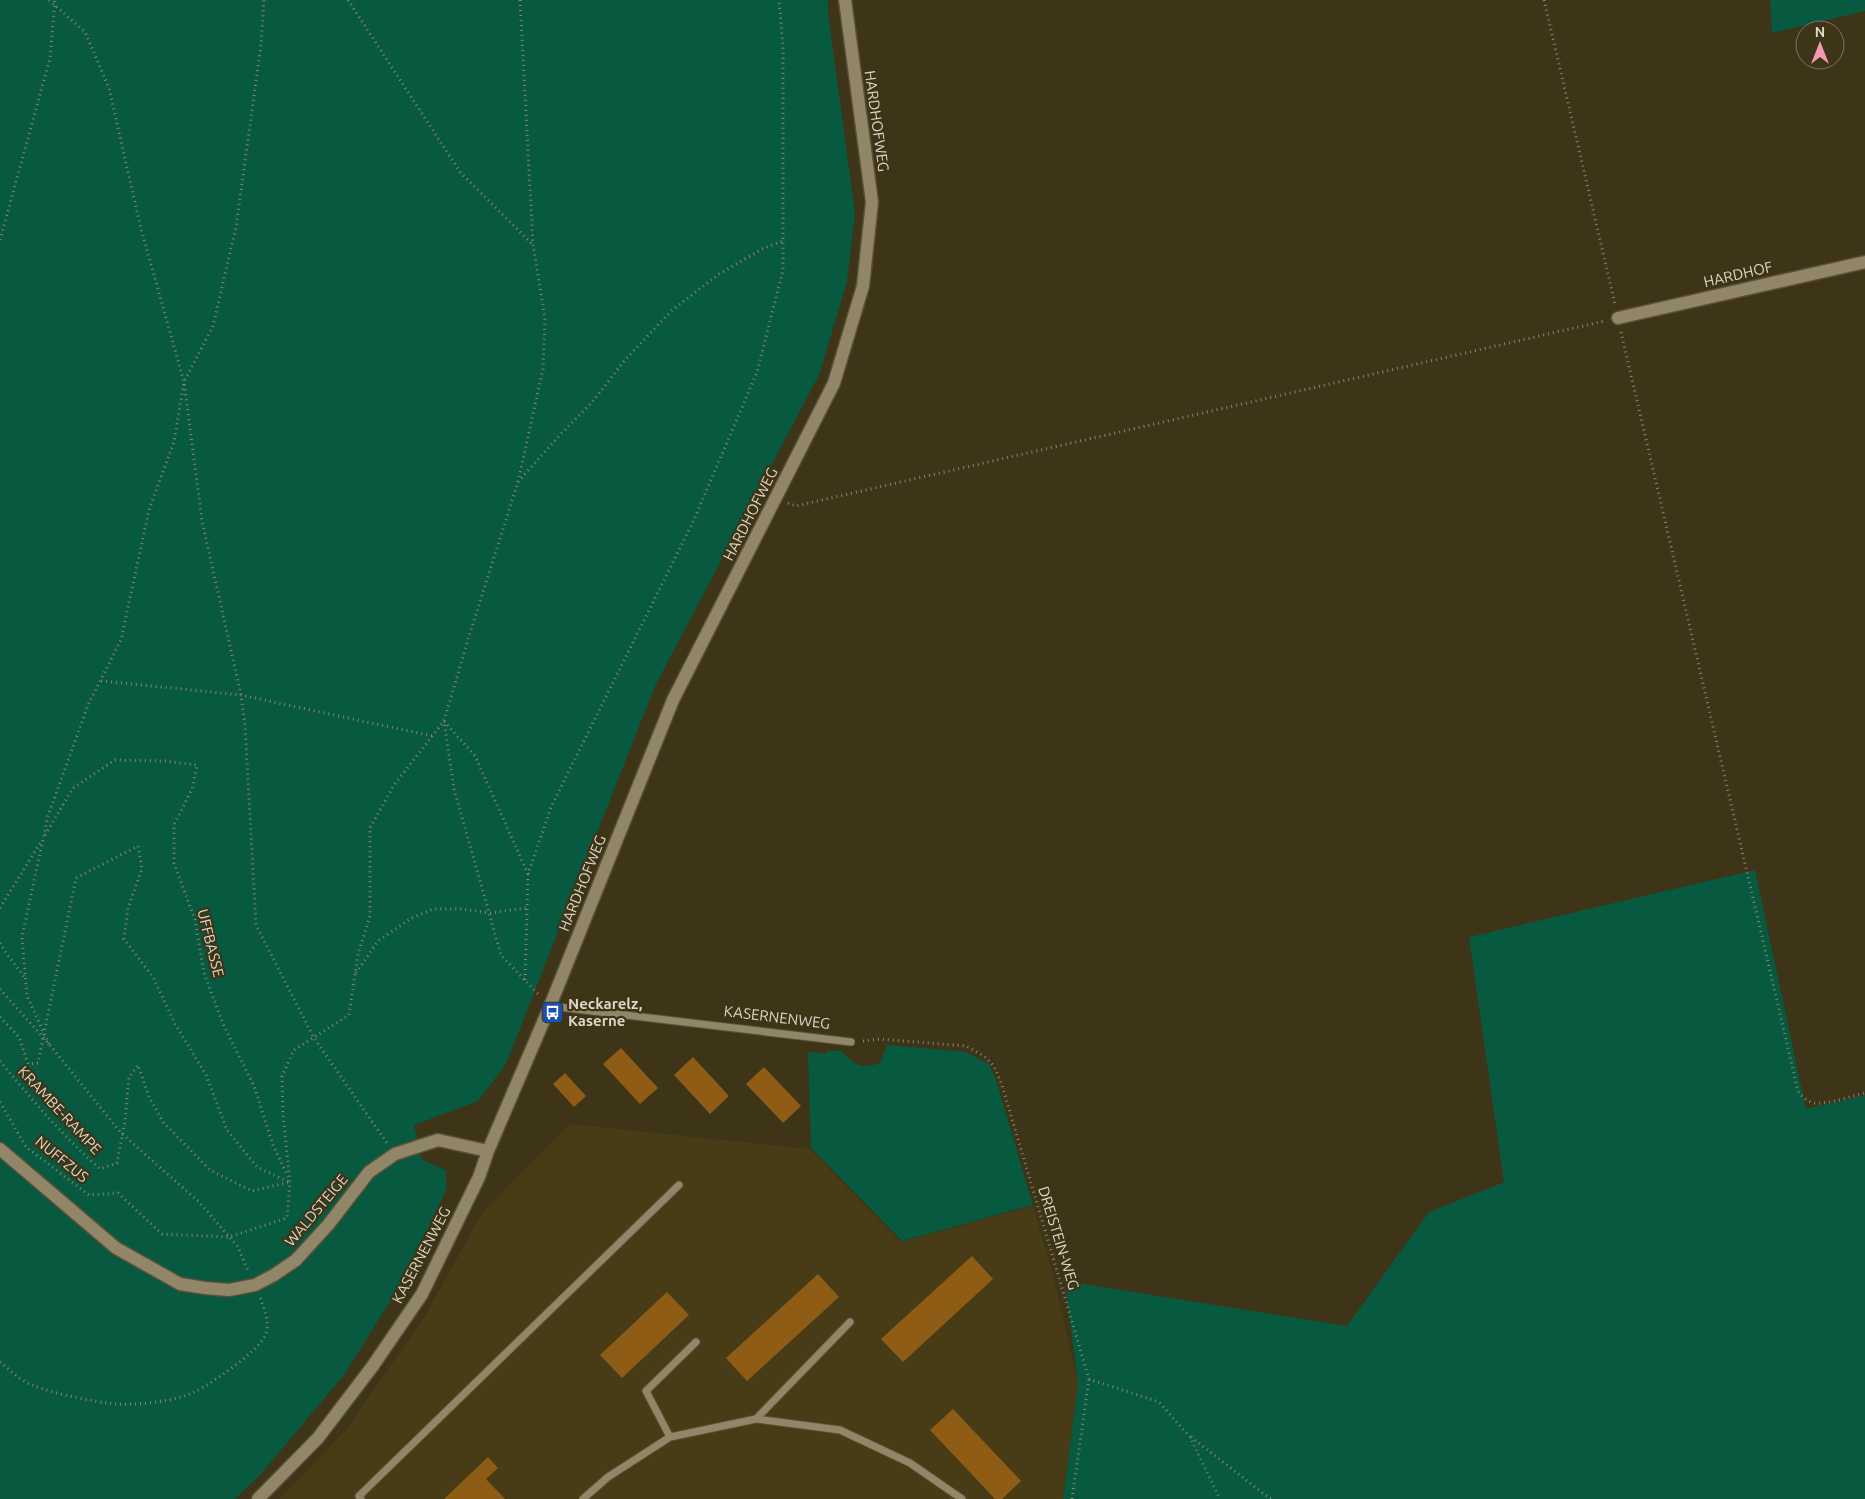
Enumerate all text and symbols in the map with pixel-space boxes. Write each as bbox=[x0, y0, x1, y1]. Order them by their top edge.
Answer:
north arrow bbox=[1795, 20, 1845, 70]
text: N bbox=[1815, 24, 1825, 40]
street label: HARDHOFWEG bbox=[861, 69, 893, 173]
street label: HARDHOF bbox=[1702, 258, 1774, 290]
street label: HARDHOFWEG bbox=[719, 465, 781, 563]
street label: HARDHOFWEG bbox=[555, 832, 609, 934]
street label: UFFBASSE bbox=[194, 907, 228, 979]
place label: Neckarelz, Kaserne bbox=[568, 995, 643, 1029]
bus stop icon: Neckarelz, Kaserne bbox=[540, 1000, 564, 1024]
street label: KASERNENWEG bbox=[723, 1002, 831, 1032]
street label: KRAMBE-RAMPE bbox=[15, 1063, 105, 1157]
street label: NUFFZUS bbox=[32, 1132, 92, 1186]
street label: WALDSTEIGE bbox=[281, 1171, 351, 1249]
street label: DREISTEIN-WEG bbox=[1035, 1184, 1083, 1292]
street label: KASERNENWEG bbox=[388, 1204, 454, 1306]

